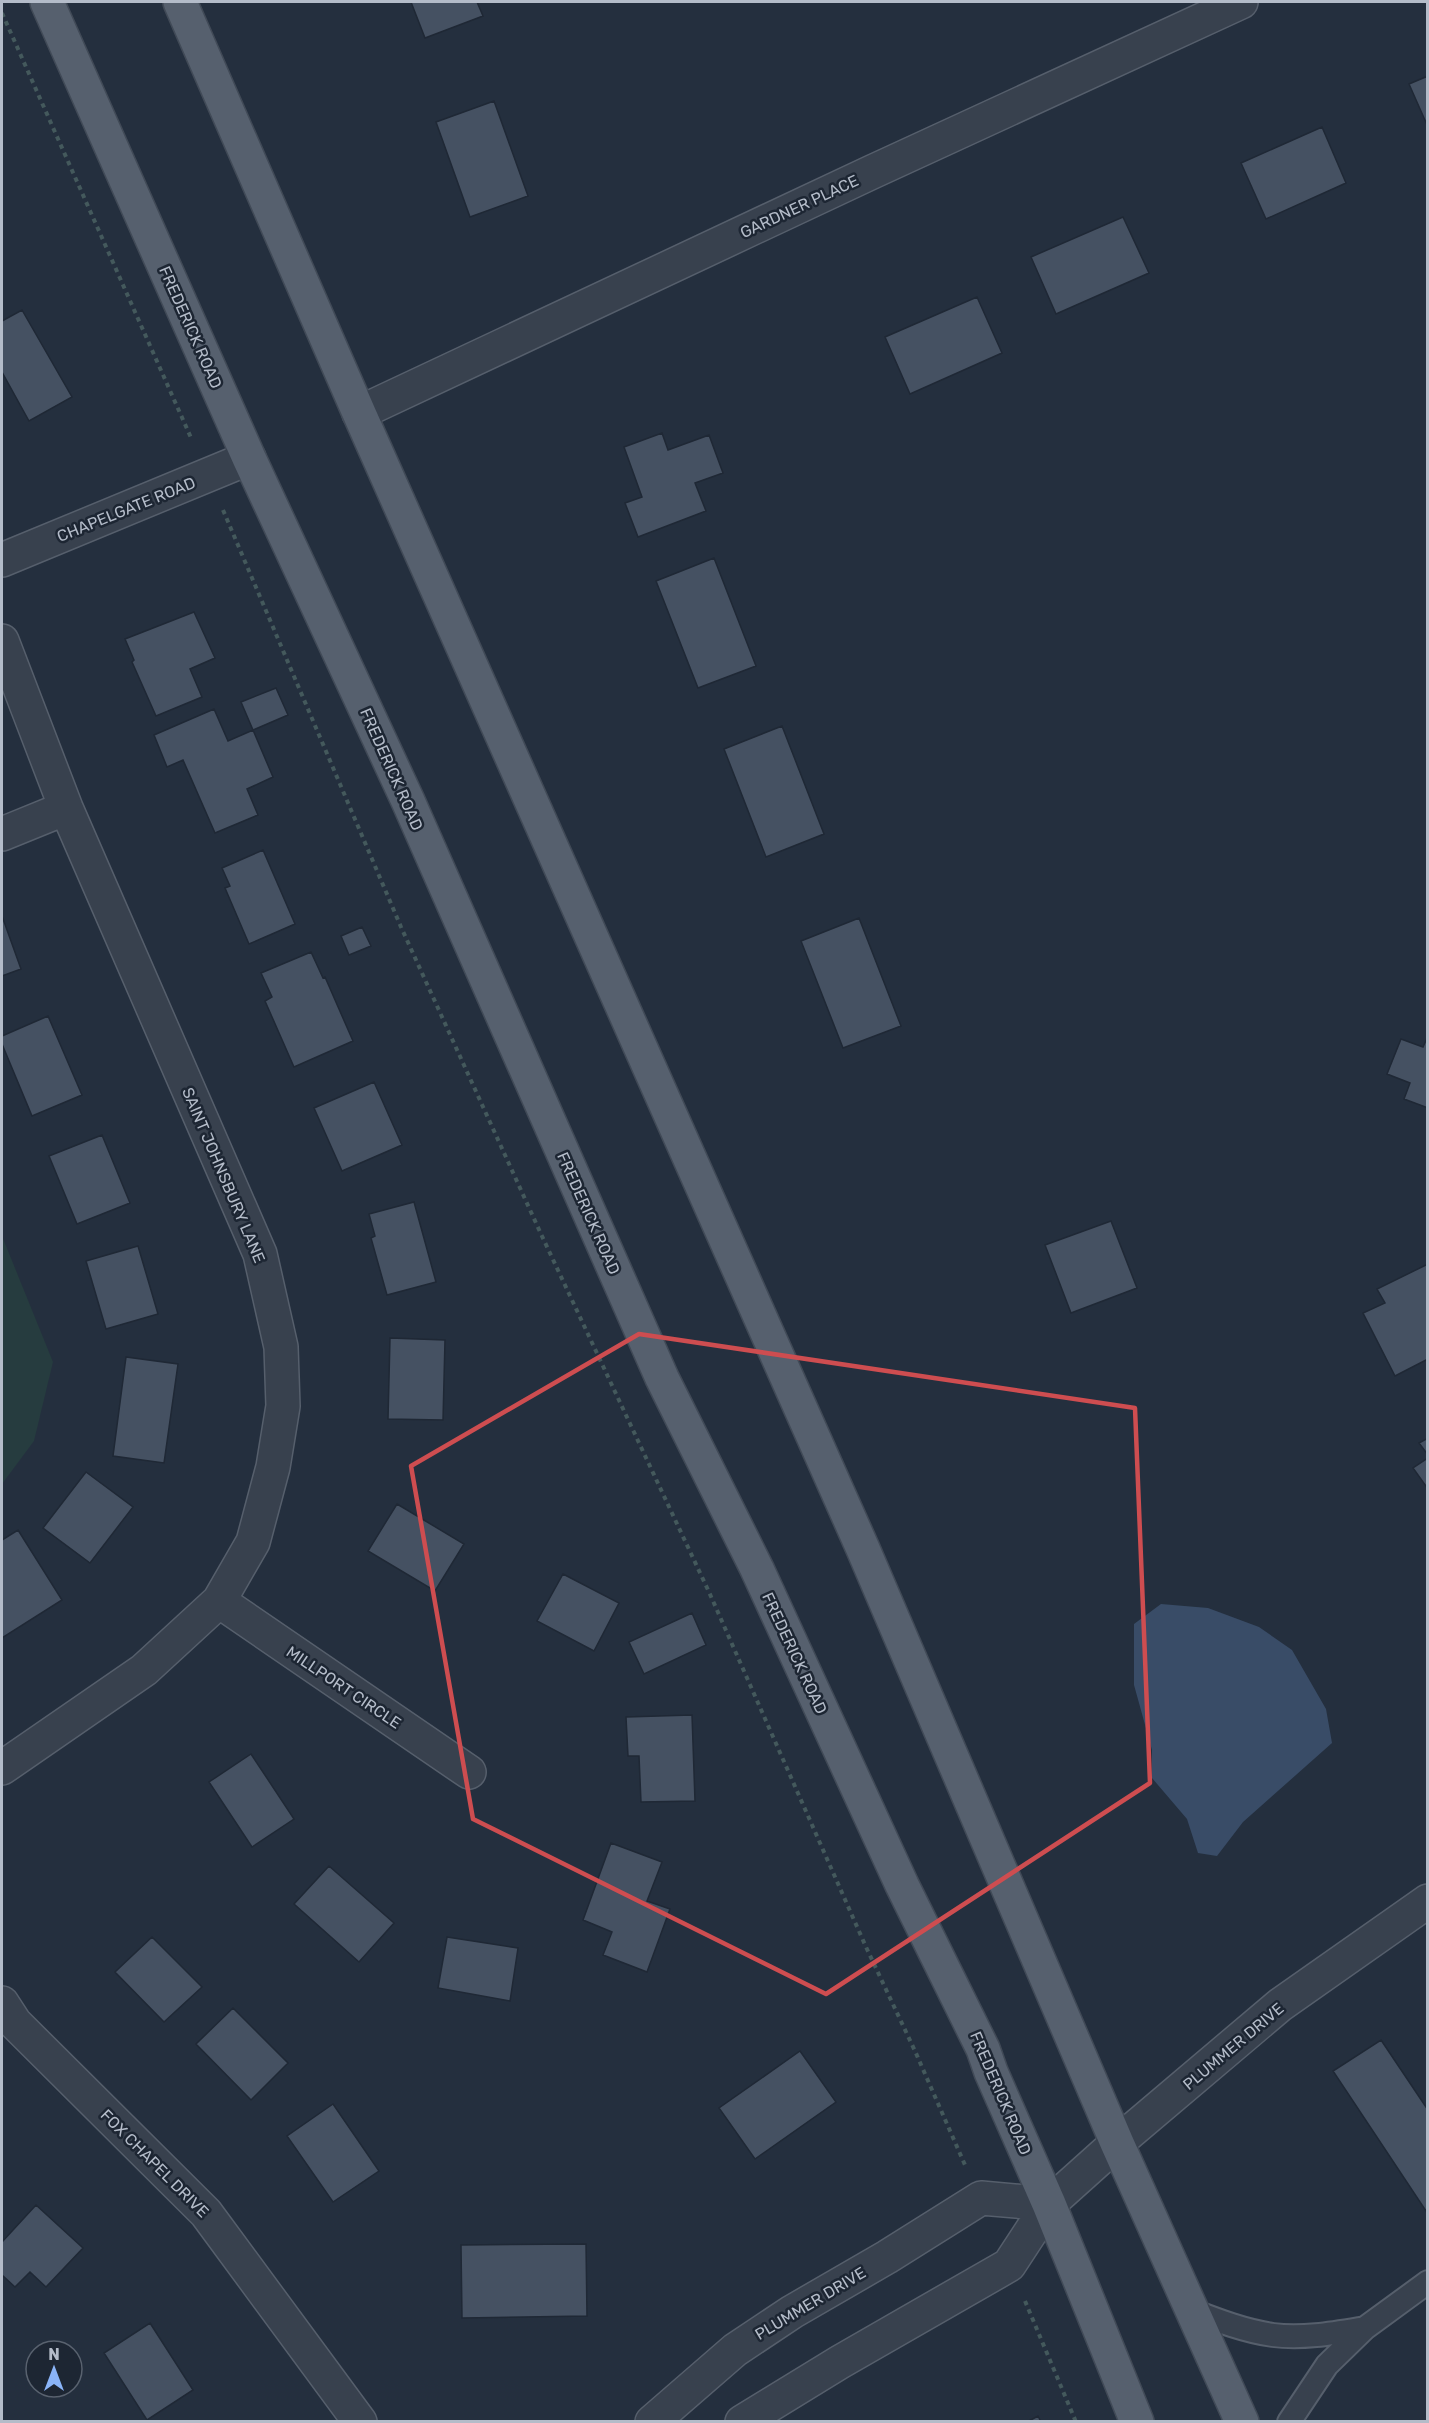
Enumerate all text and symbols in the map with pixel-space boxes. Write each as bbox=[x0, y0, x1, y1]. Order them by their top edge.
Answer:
street label: GARDNER PLACE bbox=[737, 171, 861, 242]
street label: FREDERICK ROAD bbox=[155, 263, 226, 391]
street label: CHAPELGATE ROAD bbox=[54, 473, 198, 546]
street label: FREDERICK ROAD bbox=[356, 705, 427, 833]
street label: SAINT JOHNSBURY LANE bbox=[178, 1085, 269, 1266]
street label: FREDERICK ROAD bbox=[553, 1149, 624, 1277]
street label: FREDERICK ROAD bbox=[758, 1589, 831, 1717]
street label: MILLPORT CIRCLE bbox=[283, 1642, 405, 1733]
street label: PLUMMER DRIVE bbox=[1179, 1999, 1288, 2094]
street label: FREDERICK ROAD bbox=[966, 2029, 1035, 2158]
street label: FOX CHAPEL DRIVE bbox=[97, 2105, 213, 2221]
street label: PLUMMER DRIVE bbox=[751, 2263, 869, 2344]
north arrow bbox=[24, 2339, 84, 2399]
text: N bbox=[48, 2345, 60, 2364]

